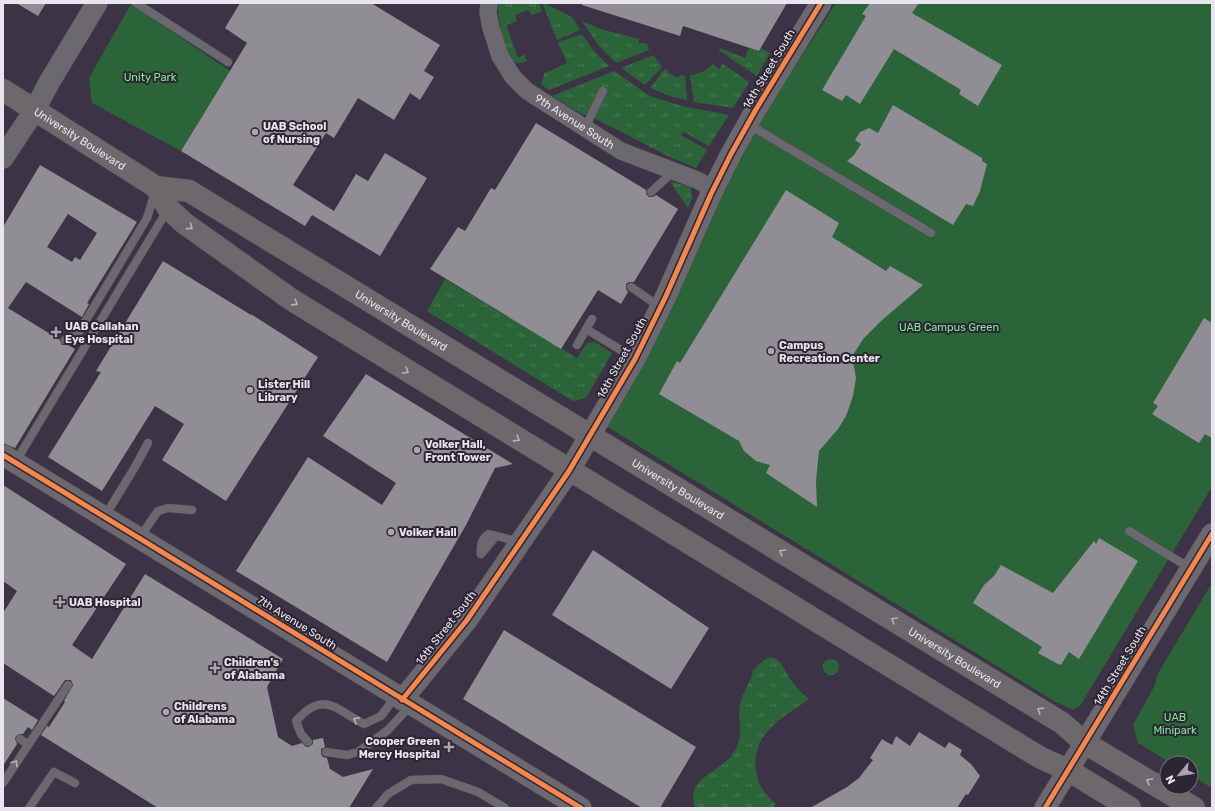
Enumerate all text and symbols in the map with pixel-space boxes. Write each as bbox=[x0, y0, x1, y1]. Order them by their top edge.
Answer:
street label: 16th Street South bbox=[740, 27, 798, 111]
park label: Unity Park bbox=[124, 71, 177, 84]
street label: 9th Avenue South bbox=[533, 91, 617, 152]
street label: University Boulevard bbox=[32, 105, 128, 173]
place label: UAB School of Nursing bbox=[263, 120, 326, 146]
marker: UAB School of Nursing bbox=[250, 127, 260, 137]
one-way arrow bbox=[185, 222, 192, 229]
street label: University Boulevard bbox=[353, 287, 450, 353]
one-way arrow bbox=[291, 298, 298, 305]
street label: 16th Street South bbox=[594, 315, 650, 401]
place label: UAB Callahan Eye Hospital bbox=[65, 320, 138, 346]
park label: UAB Campus Green bbox=[899, 321, 999, 334]
marker: UAB Callahan Eye Hospital bbox=[50, 326, 62, 338]
place label: Campus Recreation Center bbox=[779, 339, 880, 365]
marker: Campus Recreation Center bbox=[766, 346, 776, 356]
one-way arrow bbox=[402, 366, 409, 373]
place label: Lister Hill Library bbox=[258, 378, 310, 404]
marker: Lister Hill Library bbox=[245, 385, 255, 395]
one-way arrow bbox=[513, 434, 520, 441]
place label: Volker Hall, Front Tower bbox=[425, 438, 491, 464]
marker: Volker Hall, Front Tower bbox=[412, 445, 422, 455]
street label: University Boulevard bbox=[629, 456, 727, 522]
place label: Volker Hall bbox=[399, 526, 457, 539]
marker: Volker Hall bbox=[386, 527, 396, 537]
one-way arrow bbox=[779, 550, 786, 557]
street label: 16th Street South bbox=[413, 588, 479, 668]
street label: 7th Avenue South bbox=[255, 593, 339, 653]
marker: UAB Hospital bbox=[54, 596, 66, 608]
place label: UAB Hospital bbox=[69, 596, 141, 609]
one-way arrow bbox=[891, 618, 898, 625]
street label: University Boulevard bbox=[906, 624, 1003, 691]
street label: 14th Street South bbox=[1091, 624, 1149, 708]
place label: Children's of Alabama bbox=[224, 656, 285, 682]
marker: Children's of Alabama bbox=[209, 662, 221, 674]
place label: Childrens of Alabama bbox=[174, 700, 235, 726]
marker: Childrens of Alabama bbox=[161, 707, 171, 717]
one-way arrow bbox=[1037, 707, 1044, 714]
park label: UAB Minipark bbox=[1153, 711, 1197, 737]
one-way arrow bbox=[353, 717, 360, 725]
place label: Cooper Green Mercy Hospital bbox=[359, 735, 440, 761]
marker: Cooper Green Mercy Hospital bbox=[443, 741, 455, 753]
north arrow bbox=[1159, 755, 1199, 795]
one-way arrow bbox=[10, 760, 18, 767]
text: N bbox=[1163, 773, 1178, 786]
one-way arrow bbox=[1146, 778, 1153, 785]

